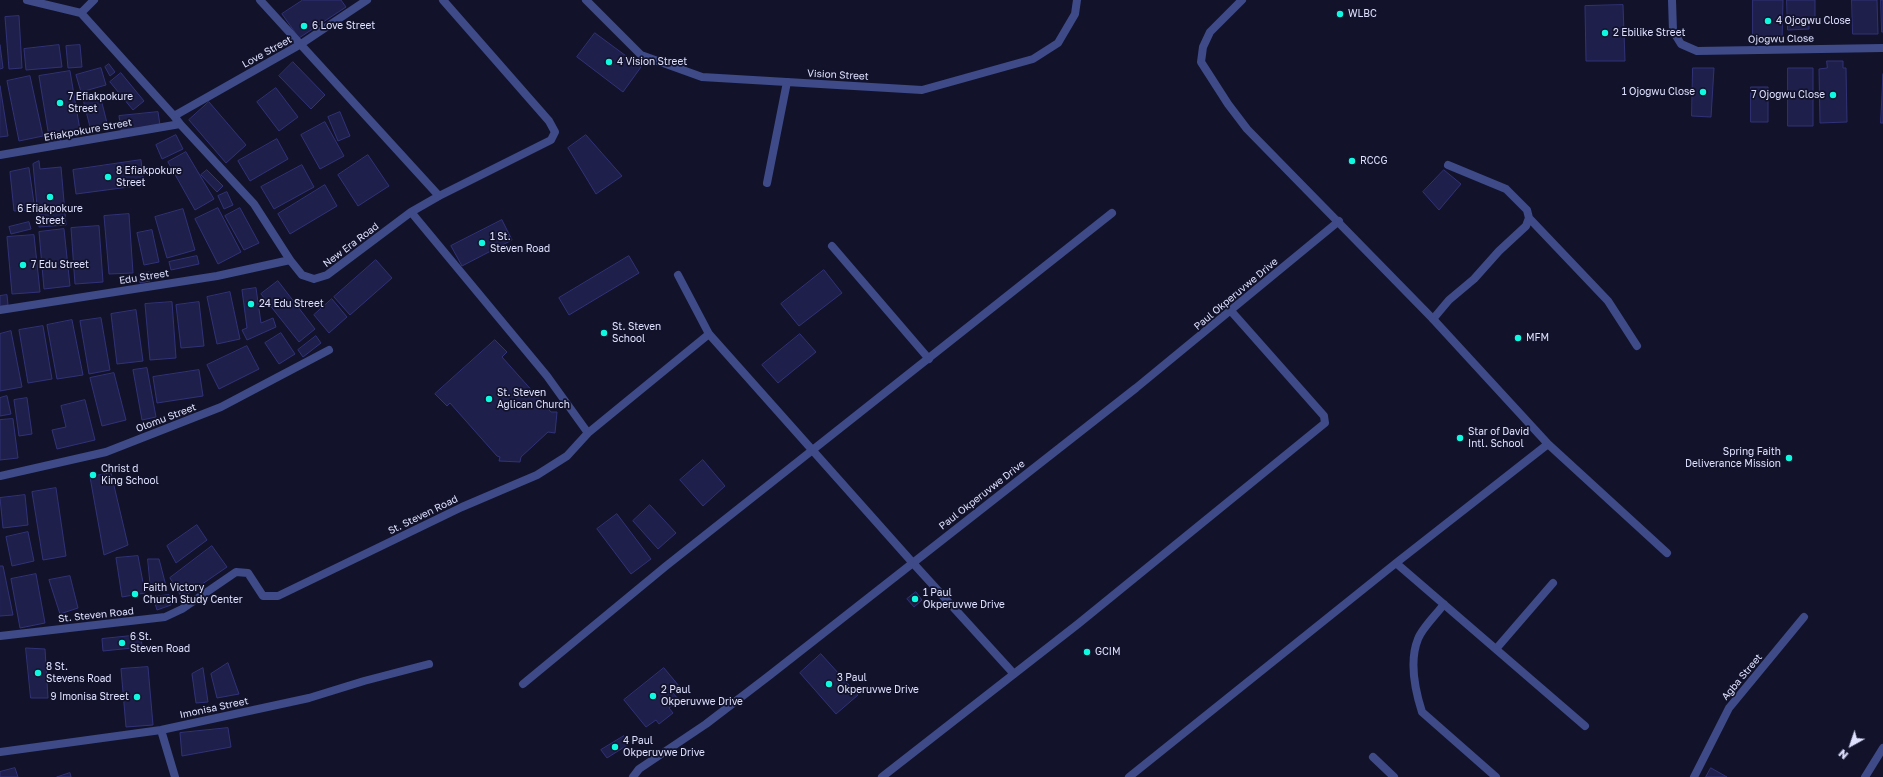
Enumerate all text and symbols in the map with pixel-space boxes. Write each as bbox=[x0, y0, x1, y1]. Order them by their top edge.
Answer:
place label: WLBC bbox=[1348, 8, 1377, 20]
marker: WLBC bbox=[1335, 9, 1345, 19]
place label: 4 Ojogwu Close bbox=[1776, 15, 1850, 27]
marker: 4 Ojogwu Close bbox=[1763, 16, 1773, 26]
place label: 6 Love Street bbox=[312, 20, 375, 32]
marker: 6 Love Street bbox=[299, 21, 309, 31]
place label: 2 Ebilike Street bbox=[1613, 27, 1685, 39]
marker: 2 Ebilike Street bbox=[1600, 28, 1610, 38]
street label: Ojogwu Close bbox=[1748, 32, 1814, 46]
street label: Love Street bbox=[240, 33, 294, 71]
place label: 4 Vision Street bbox=[617, 56, 687, 68]
marker: 4 Vision Street bbox=[604, 57, 614, 67]
street label: Vision Street bbox=[807, 67, 869, 83]
place label: 1 Ojogwu Close bbox=[1622, 86, 1695, 98]
marker: 1 Ojogwu Close bbox=[1698, 87, 1708, 97]
place label: 7 Ojogwu Close bbox=[1751, 89, 1825, 101]
marker: 7 Ojogwu Close bbox=[1828, 90, 1838, 100]
place label: 7 Efiakpokure Street bbox=[68, 91, 133, 114]
marker: 7 Efiakpokure Street bbox=[55, 98, 65, 108]
street label: Efiakpokure Street bbox=[43, 116, 133, 144]
place label: RCCG bbox=[1360, 155, 1387, 167]
marker: RCCG bbox=[1347, 156, 1357, 166]
place label: 8 Efiakpokure Street bbox=[116, 165, 182, 188]
marker: 8 Efiakpokure Street bbox=[103, 172, 113, 182]
marker: 6 Efiakpokure Street bbox=[45, 192, 55, 202]
place label: 6 Efiakpokure Street bbox=[17, 203, 83, 226]
street label: New Era Road bbox=[321, 220, 381, 270]
place label: 1 St. Steven Road bbox=[490, 231, 550, 254]
marker: 1 St. Steven Road bbox=[477, 238, 487, 248]
street label: Paul Okperuvwe Drive bbox=[1192, 255, 1280, 333]
place label: 7 Edu Street bbox=[31, 259, 89, 271]
marker: 7 Edu Street bbox=[18, 260, 28, 270]
street label: Edu Street bbox=[118, 267, 170, 287]
place label: 24 Edu Street bbox=[259, 298, 324, 310]
marker: 24 Edu Street bbox=[246, 299, 256, 309]
place label: St. Steven School bbox=[612, 321, 661, 344]
marker: St. Steven School bbox=[599, 328, 609, 338]
place label: MFM bbox=[1526, 332, 1549, 344]
marker: MFM bbox=[1513, 333, 1523, 343]
place label: St. Steven Aglican Church bbox=[497, 387, 570, 410]
marker: St. Steven Aglican Church bbox=[484, 394, 494, 404]
street label: Olomu Street bbox=[134, 401, 198, 435]
place label: Star of David Intl. School bbox=[1468, 426, 1529, 450]
marker: Star of David Intl. School bbox=[1455, 433, 1465, 443]
place label: Spring Faith Deliverance Mission bbox=[1685, 446, 1781, 470]
marker: Spring Faith Deliverance Mission bbox=[1784, 453, 1794, 463]
street label: Paul Okperuvwe Drive bbox=[937, 458, 1027, 532]
place label: Christ d King School bbox=[101, 463, 159, 486]
marker: Christ d King School bbox=[88, 470, 98, 480]
street label: St. Steven Road bbox=[386, 493, 460, 537]
place label: Faith Victory Church Study Center bbox=[143, 582, 243, 606]
place label: 1 Paul Okperuvwe Drive bbox=[923, 587, 1005, 610]
marker: Faith Victory Church Study Center bbox=[130, 589, 140, 599]
marker: 1 Paul Okperuvwe Drive bbox=[910, 594, 920, 604]
street label: St. Steven Road bbox=[58, 605, 134, 625]
place label: 6 St. Steven Road bbox=[130, 631, 190, 654]
marker: 6 St. Steven Road bbox=[117, 638, 127, 648]
place label: GCIM bbox=[1095, 646, 1121, 658]
marker: GCIM bbox=[1082, 647, 1092, 657]
street label: Agba Street bbox=[1719, 651, 1765, 703]
place label: 8 St. Stevens Road bbox=[46, 661, 111, 684]
marker: 8 St. Stevens Road bbox=[33, 668, 43, 678]
place label: 3 Paul Okperuvwe Drive bbox=[837, 672, 919, 696]
marker: 3 Paul Okperuvwe Drive bbox=[824, 679, 834, 689]
place label: 2 Paul Okperuvwe Drive bbox=[661, 684, 743, 708]
place label: 9 Imonisa Street bbox=[51, 691, 129, 703]
marker: 2 Paul Okperuvwe Drive bbox=[648, 691, 658, 701]
marker: 9 Imonisa Street bbox=[132, 692, 142, 702]
street label: Imonisa Street bbox=[179, 695, 249, 721]
north arrow bbox=[1831, 725, 1871, 765]
place label: 4 Paul Okperuvwe Drive bbox=[623, 735, 705, 758]
marker: 4 Paul Okperuvwe Drive bbox=[610, 742, 620, 752]
text: N bbox=[1836, 747, 1850, 762]

